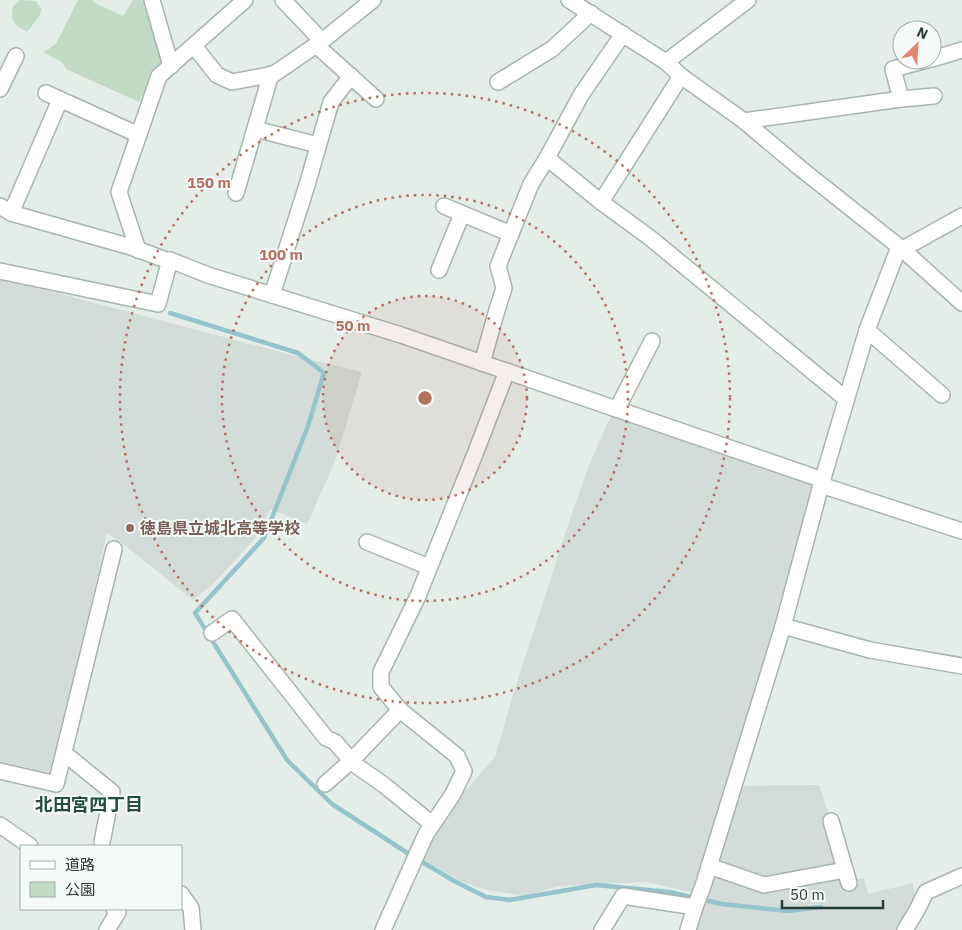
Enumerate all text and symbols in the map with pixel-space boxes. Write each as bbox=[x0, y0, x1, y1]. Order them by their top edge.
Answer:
north arrow bbox=[892, 20, 942, 70]
text: N bbox=[914, 23, 931, 44]
text: 150 m bbox=[187, 173, 231, 192]
text: 100 m bbox=[259, 245, 303, 264]
text: 50 m bbox=[336, 316, 370, 335]
centre of rings bbox=[416, 389, 434, 407]
place label: 徳島県立城北高等学校 bbox=[140, 518, 300, 538]
marker: 徳島県立城北高等学校 bbox=[124, 522, 136, 534]
district label: 北田宮四丁目 bbox=[35, 793, 143, 816]
legend bbox=[20, 845, 182, 910]
text: 道路 bbox=[65, 855, 95, 874]
scale bar bbox=[782, 878, 883, 910]
text: 公園 bbox=[65, 880, 95, 899]
text: 50 m bbox=[790, 885, 825, 904]

